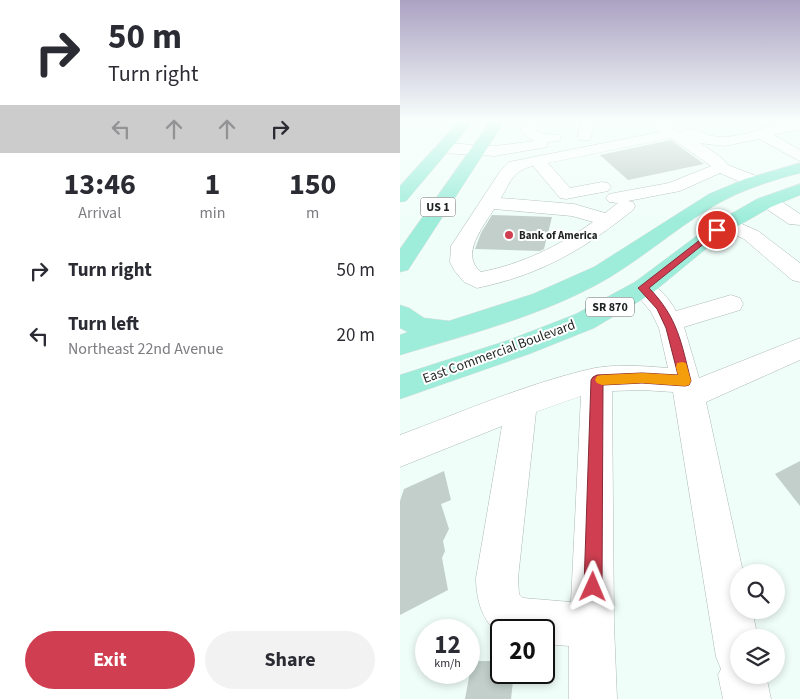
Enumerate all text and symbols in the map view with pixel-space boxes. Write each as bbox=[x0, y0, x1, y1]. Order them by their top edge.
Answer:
text: 50 m bbox=[108, 12, 182, 62]
icon: right bbox=[25, 20, 90, 85]
text: Turn right bbox=[108, 58, 198, 90]
icon: left bbox=[107, 115, 135, 143]
icon: ahead bbox=[160, 115, 188, 143]
icon: ahead bbox=[213, 115, 241, 143]
icon: right bbox=[266, 115, 294, 143]
text: 13:46 bbox=[64, 163, 136, 206]
text: 1 bbox=[204, 163, 220, 206]
text: 150 bbox=[289, 163, 336, 206]
road number: US 1 bbox=[420, 198, 456, 216]
text: Arrival bbox=[78, 202, 121, 224]
text: min bbox=[199, 202, 225, 224]
text: m bbox=[306, 202, 319, 224]
pin bbox=[696, 209, 738, 251]
icon: arrive bbox=[703, 216, 731, 244]
place label: Bank of America bbox=[519, 228, 598, 243]
marker: Bank of America bbox=[503, 229, 515, 241]
icon: right bbox=[25, 257, 53, 285]
text: Turn right bbox=[68, 257, 152, 284]
text: 50 m bbox=[337, 257, 375, 284]
road number: SR 870 bbox=[586, 298, 634, 316]
text: Turn left bbox=[68, 311, 139, 338]
street label: East Commercial Boulevard bbox=[420, 315, 578, 389]
icon: left bbox=[25, 322, 53, 350]
text: 20 m bbox=[337, 322, 375, 349]
text: Northeast 22nd Avenue bbox=[68, 338, 224, 360]
position arrow bbox=[566, 560, 618, 612]
map controls bbox=[730, 564, 785, 684]
button: search bbox=[730, 564, 785, 619]
speed limit sign: 20 bbox=[490, 619, 555, 684]
text: 12 bbox=[434, 627, 461, 663]
button: layers bbox=[730, 629, 785, 684]
button: Exit bbox=[25, 631, 195, 689]
button: Share bbox=[205, 631, 375, 689]
text: km/h bbox=[434, 655, 461, 672]

